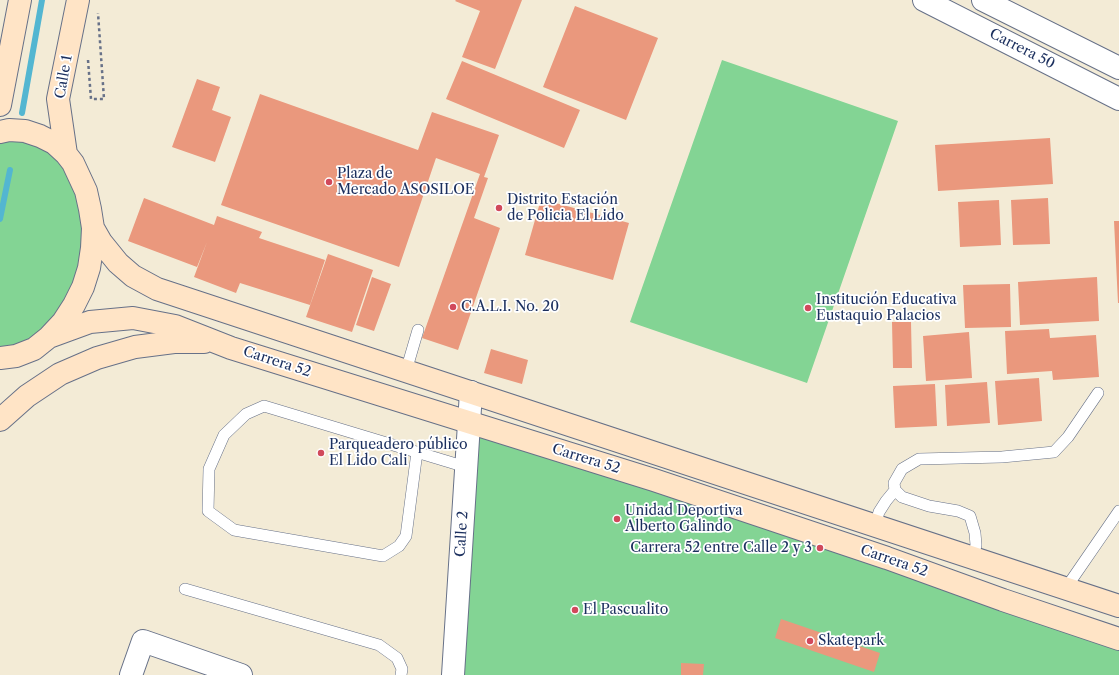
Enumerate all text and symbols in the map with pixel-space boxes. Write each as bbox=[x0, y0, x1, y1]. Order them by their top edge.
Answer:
street label: Carrera 50 bbox=[987, 25, 1057, 73]
street label: Calle 1 bbox=[52, 54, 76, 100]
place label: Plaza de Mercado ASOSILOE bbox=[337, 166, 474, 198]
marker: Plaza de Mercado ASOSILOE bbox=[324, 177, 334, 187]
place label: Distrito Estación de Policia El Lido bbox=[507, 192, 624, 224]
marker: Distrito Estación de Policia El Lido bbox=[494, 203, 504, 213]
place label: Institución Educativa Eustaquio Palacios bbox=[816, 292, 957, 324]
place label: C.A.L.I. No. 20 bbox=[461, 299, 559, 315]
marker: C.A.L.I. No. 20 bbox=[448, 302, 458, 312]
marker: Institución Educativa Eustaquio Palacios bbox=[803, 303, 813, 313]
street label: Carrera 52 bbox=[241, 343, 313, 381]
place label: Parqueadero público El Lido Cali bbox=[329, 437, 468, 470]
street label: Carrera 52 bbox=[550, 441, 622, 477]
marker: Parqueadero público El Lido Cali bbox=[316, 448, 326, 458]
place label: Unidad Deportiva Alberto Galindo bbox=[625, 503, 743, 536]
street label: Calle 2 bbox=[452, 510, 472, 558]
marker: Unidad Deportiva Alberto Galindo bbox=[612, 514, 622, 524]
place label: Carrera 52 entre Calle 2 y 3 bbox=[630, 540, 812, 556]
street label: Carrera 52 bbox=[858, 542, 930, 580]
marker: Carrera 52 entre Calle 2 y 3 bbox=[815, 543, 825, 553]
place label: El Pascualito bbox=[583, 602, 668, 618]
marker: El Pascualito bbox=[570, 605, 580, 615]
place label: Skatepark bbox=[818, 633, 884, 649]
marker: Skatepark bbox=[805, 636, 815, 646]

